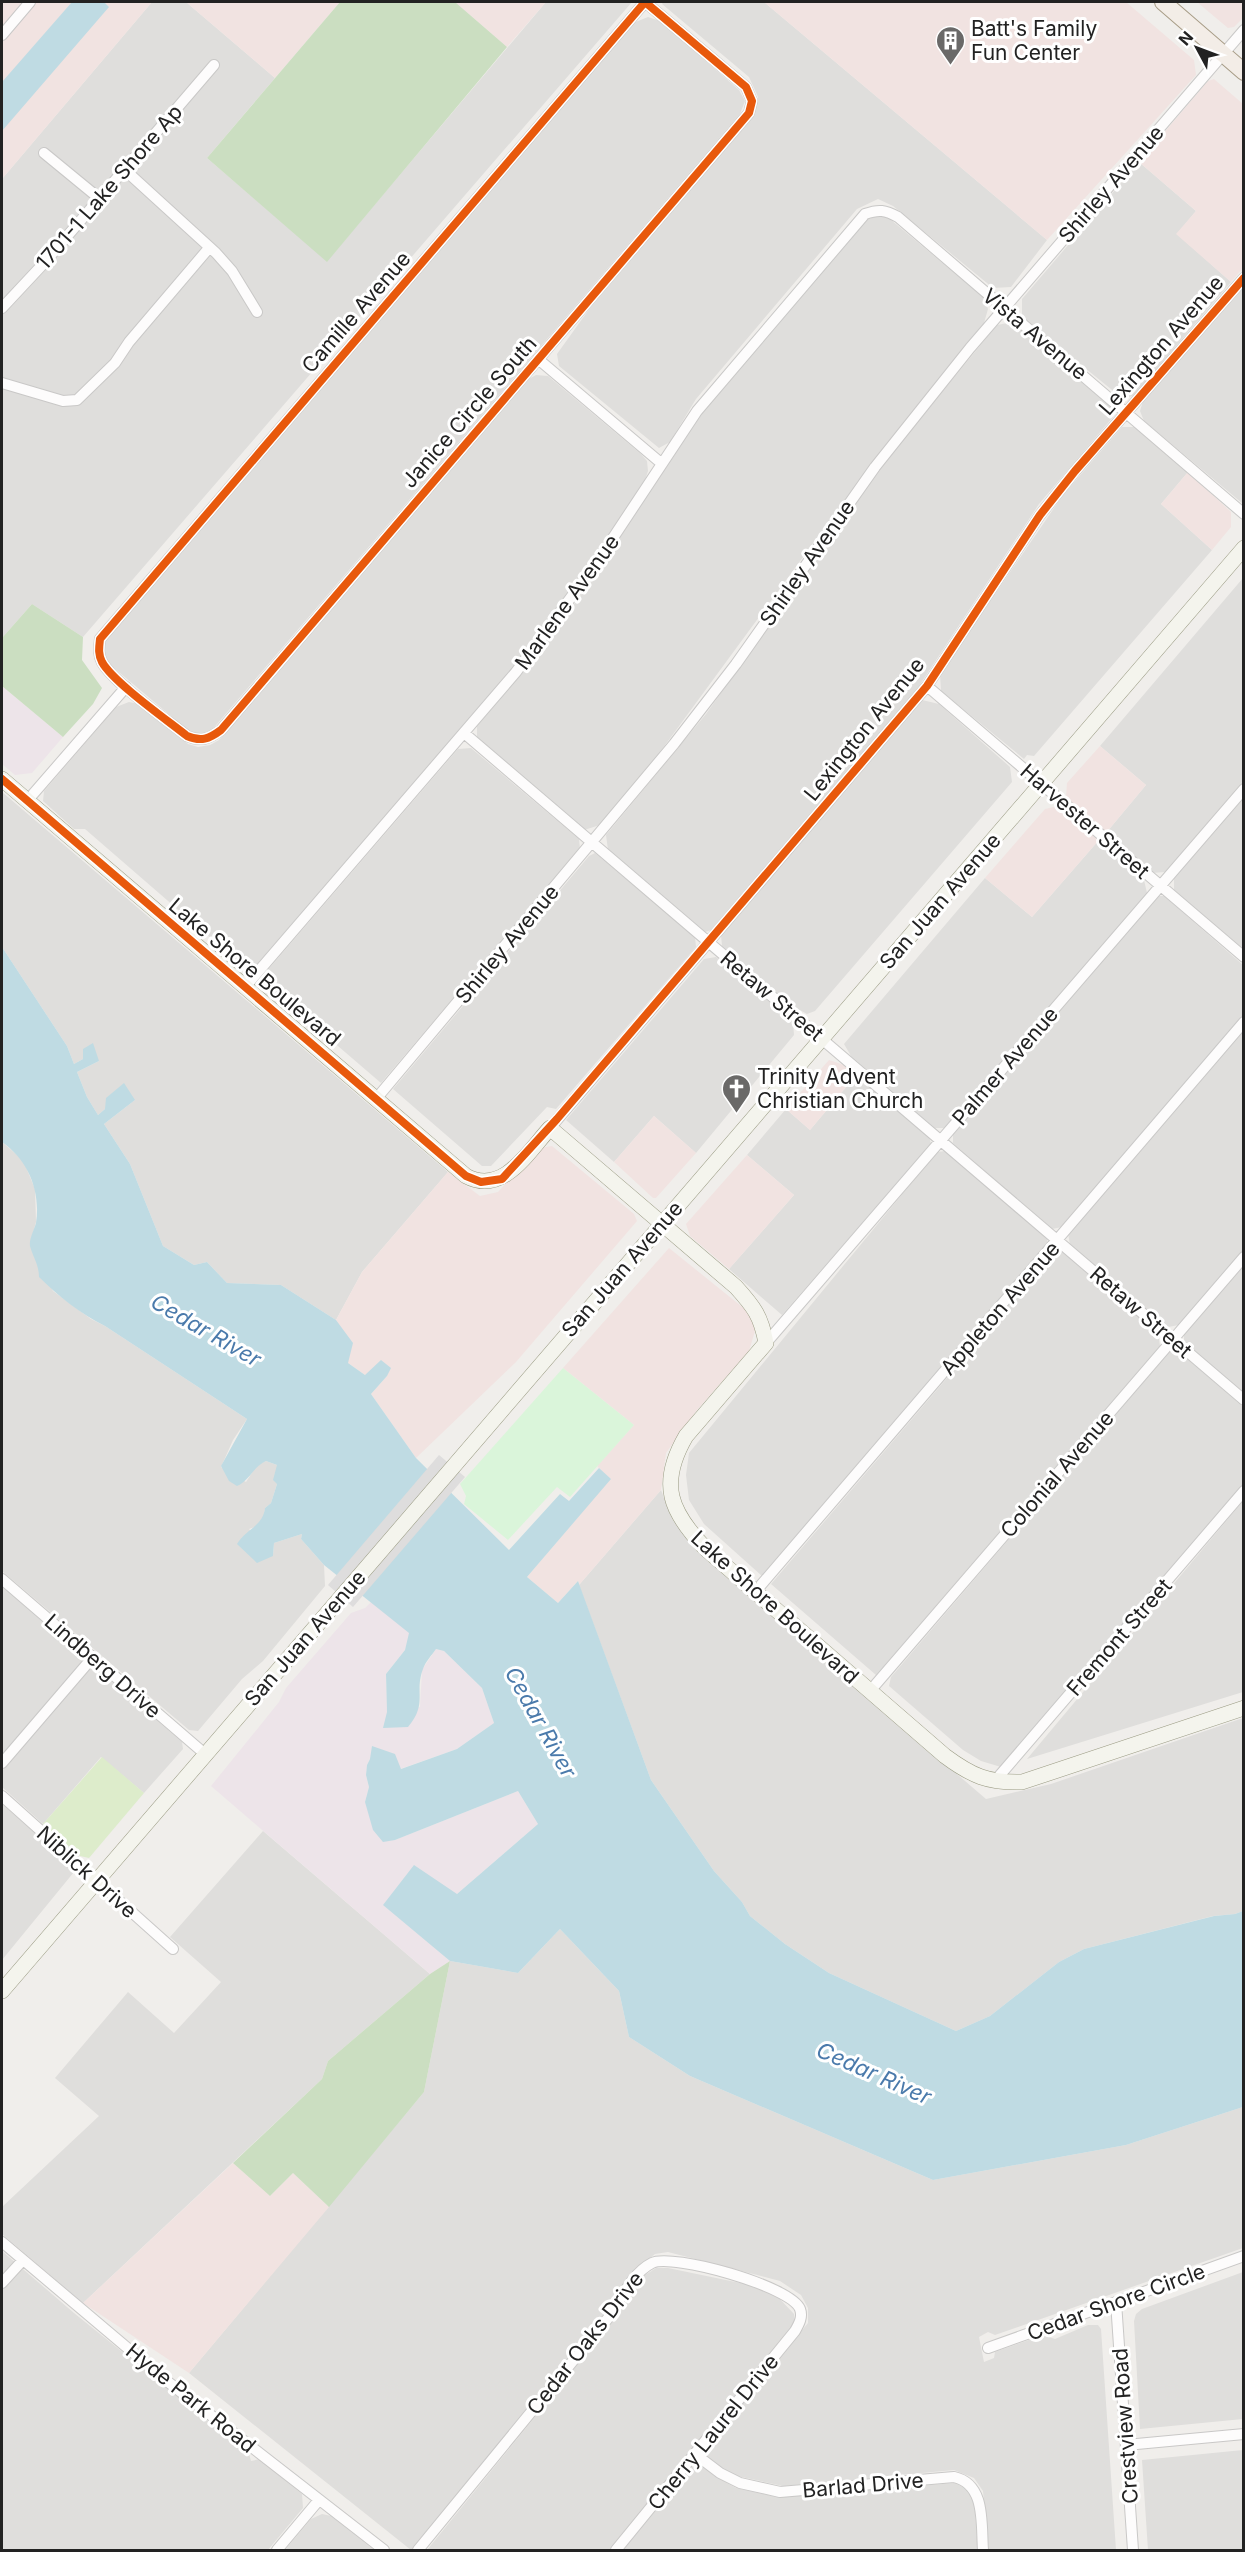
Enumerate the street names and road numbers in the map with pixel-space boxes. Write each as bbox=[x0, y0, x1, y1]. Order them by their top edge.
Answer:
street label: 1701-1 Lake Shore Ap bbox=[31, 99, 187, 275]
street label: Shirley Avenue bbox=[1053, 120, 1169, 248]
street label: Camille Avenue bbox=[296, 246, 416, 378]
street label: Lexington Avenue bbox=[1094, 270, 1228, 420]
street label: Vista Avenue bbox=[978, 283, 1092, 385]
street label: Janice Circle South bbox=[396, 331, 542, 493]
street label: Shirley Avenue bbox=[754, 495, 860, 631]
street label: Marlene Avenue bbox=[510, 530, 624, 674]
street label: Lexington Avenue bbox=[799, 652, 929, 806]
street label: Harvester Street bbox=[1016, 758, 1155, 884]
street label: San Juan Avenue bbox=[874, 828, 1006, 974]
street label: Shirley Avenue bbox=[450, 879, 564, 1009]
street label: Lake Shore Boulevard bbox=[164, 893, 346, 1051]
street label: Retaw Street bbox=[715, 946, 829, 1046]
street label: Palmer Avenue bbox=[947, 1002, 1063, 1130]
street label: San Juan Avenue bbox=[556, 1196, 688, 1342]
street label: Appleton Avenue bbox=[935, 1236, 1065, 1380]
street label: Retaw Street bbox=[1085, 1261, 1197, 1363]
street label: Colonial Avenue bbox=[995, 1406, 1119, 1542]
street label: Lake Shore Boulevard bbox=[686, 1525, 864, 1689]
street label: San Juan Avenue bbox=[239, 1565, 371, 1711]
street label: Fremont Street bbox=[1061, 1573, 1177, 1701]
street label: Lindberg Drive bbox=[40, 1609, 166, 1723]
street label: Niblick Drive bbox=[32, 1821, 142, 1923]
street label: Cedar Shore Circle bbox=[1024, 2258, 1208, 2346]
street label: Cedar Oaks Drive bbox=[521, 2267, 649, 2419]
street label: Hyde Park Road bbox=[121, 2338, 261, 2458]
street label: Crestview Road bbox=[1107, 2347, 1143, 2505]
street label: Cherry Laurel Drive bbox=[643, 2349, 783, 2515]
street label: Barlad Drive bbox=[801, 2467, 925, 2503]

